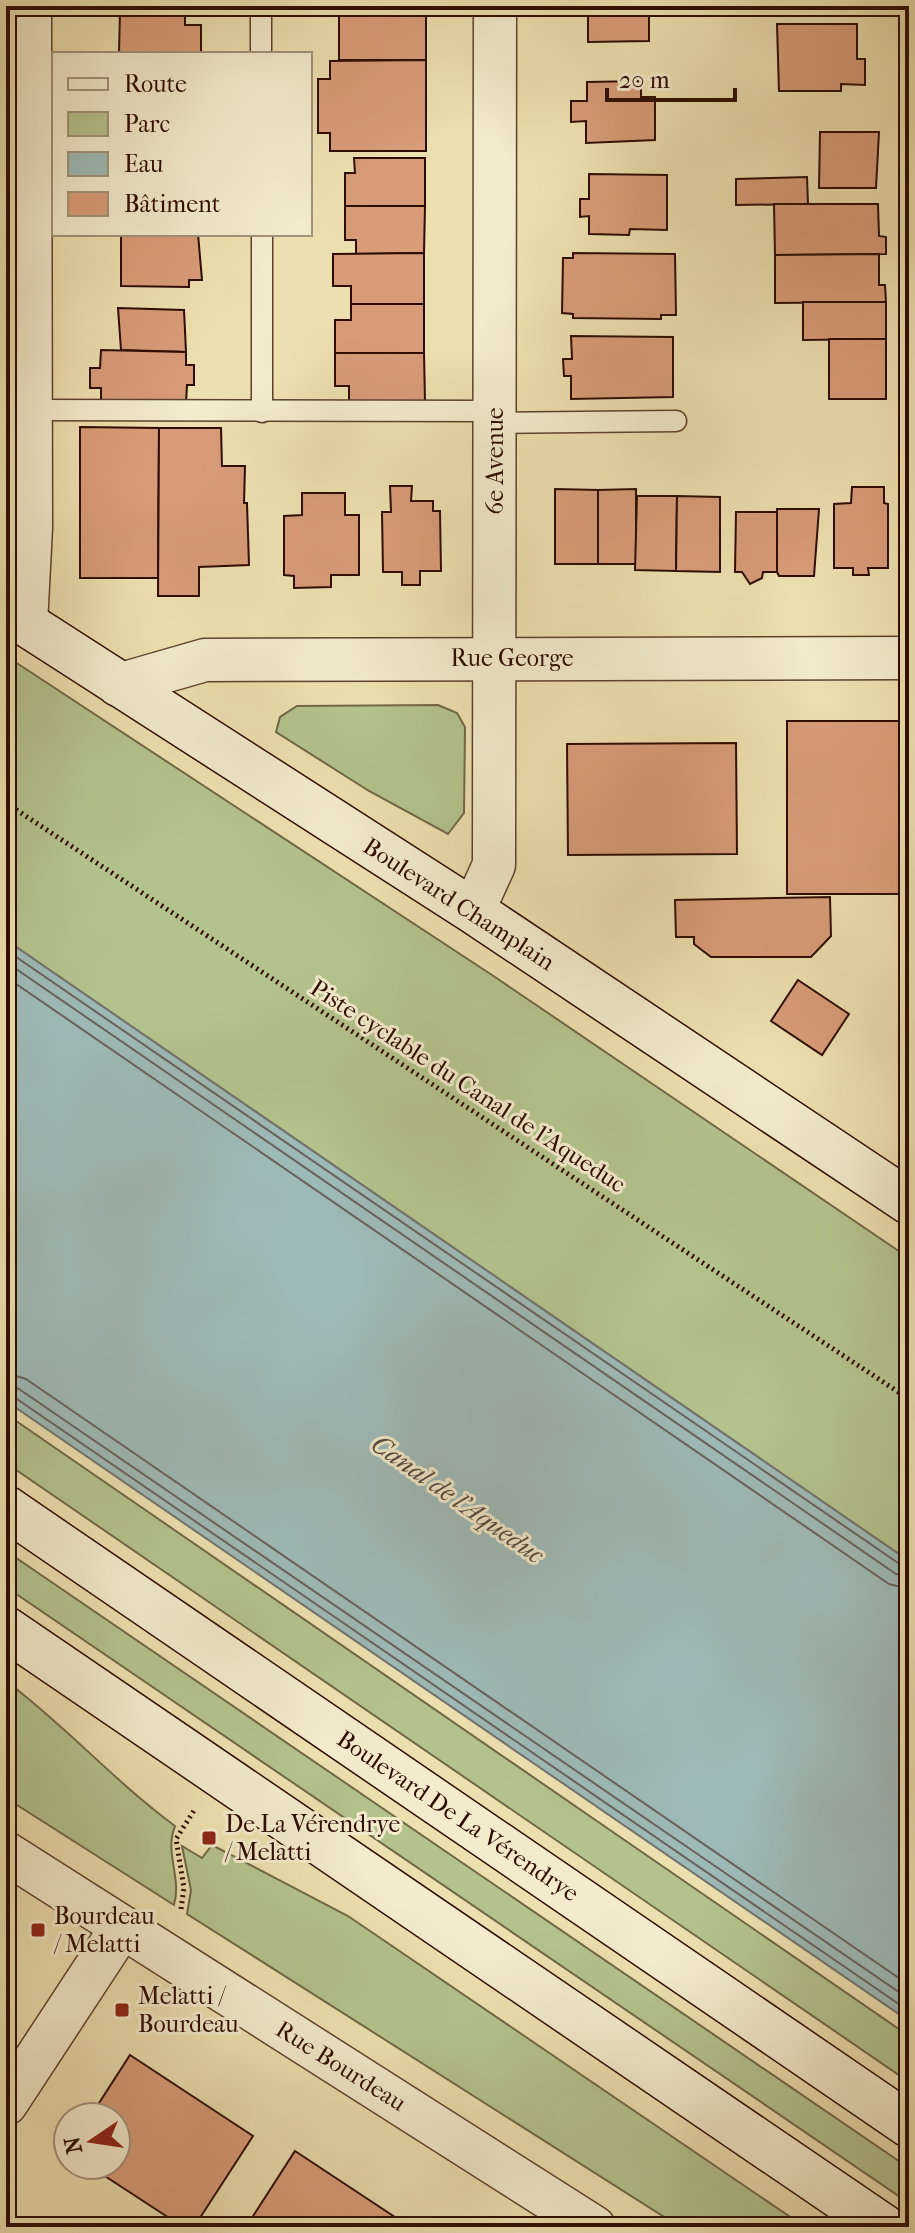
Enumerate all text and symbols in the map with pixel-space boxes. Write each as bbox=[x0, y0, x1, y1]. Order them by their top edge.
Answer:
legend bbox=[52, 52, 312, 236]
scale bar bbox=[607, 52, 735, 102]
text: 20 m bbox=[619, 66, 670, 94]
text: Route bbox=[124, 70, 187, 98]
text: Parc bbox=[124, 110, 170, 138]
text: Eau bbox=[124, 150, 164, 178]
text: Bâtiment bbox=[124, 190, 221, 218]
street label: 6e Avenue bbox=[481, 407, 509, 515]
street label: Rue George bbox=[450, 644, 574, 672]
street label: Boulevard Champlain bbox=[358, 832, 560, 976]
street label: Piste cyclable du Canal de l'Aqueduc bbox=[305, 974, 631, 1198]
water label: Canal de l'Aqueduc bbox=[366, 1428, 551, 1571]
street label: Boulevard De La Vérendrye bbox=[332, 1725, 584, 1908]
place label: De La Vérendrye / Melatti bbox=[224, 1810, 401, 1866]
marker: De La Vérendrye / Melatti bbox=[200, 1829, 218, 1847]
place label: Bourdeau / Melatti bbox=[53, 1902, 155, 1958]
marker: Bourdeau / Melatti bbox=[29, 1921, 47, 1939]
place label: Melatti / Bourdeau bbox=[138, 1982, 239, 2038]
marker: Melatti / Bourdeau bbox=[113, 2001, 131, 2019]
street label: Rue Bourdeau bbox=[271, 2015, 412, 2117]
north arrow bbox=[52, 2101, 132, 2181]
text: N bbox=[59, 2134, 88, 2156]

